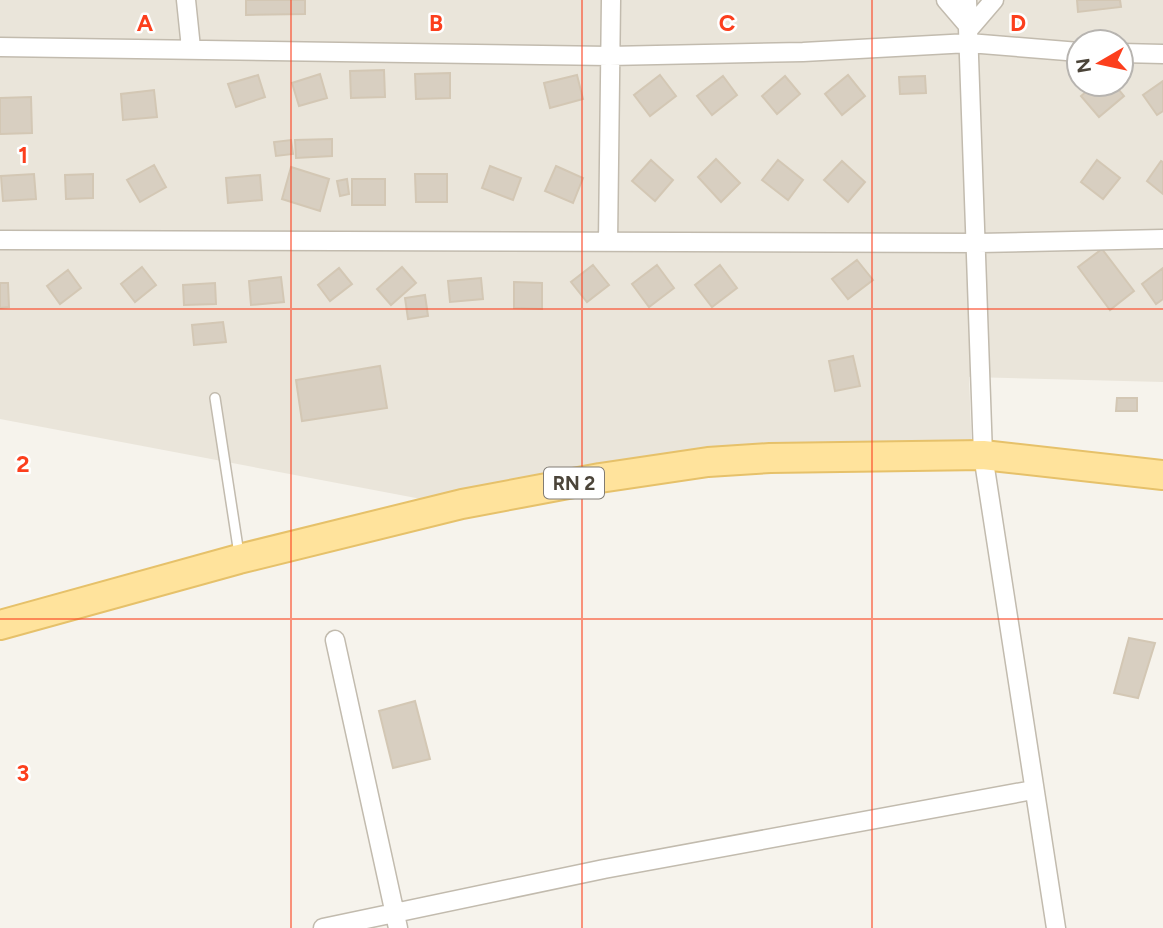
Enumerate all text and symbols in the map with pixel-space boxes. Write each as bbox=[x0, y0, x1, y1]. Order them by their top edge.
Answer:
text: A bbox=[137, 9, 154, 37]
text: B bbox=[429, 9, 443, 37]
text: C bbox=[719, 9, 736, 37]
text: D bbox=[1010, 9, 1026, 37]
north arrow bbox=[1065, 28, 1135, 98]
text: N bbox=[1071, 57, 1096, 75]
text: 1 bbox=[18, 141, 28, 169]
text: 2 bbox=[16, 450, 30, 478]
road number: RN 2 bbox=[544, 468, 604, 498]
text: 3 bbox=[17, 759, 29, 787]

